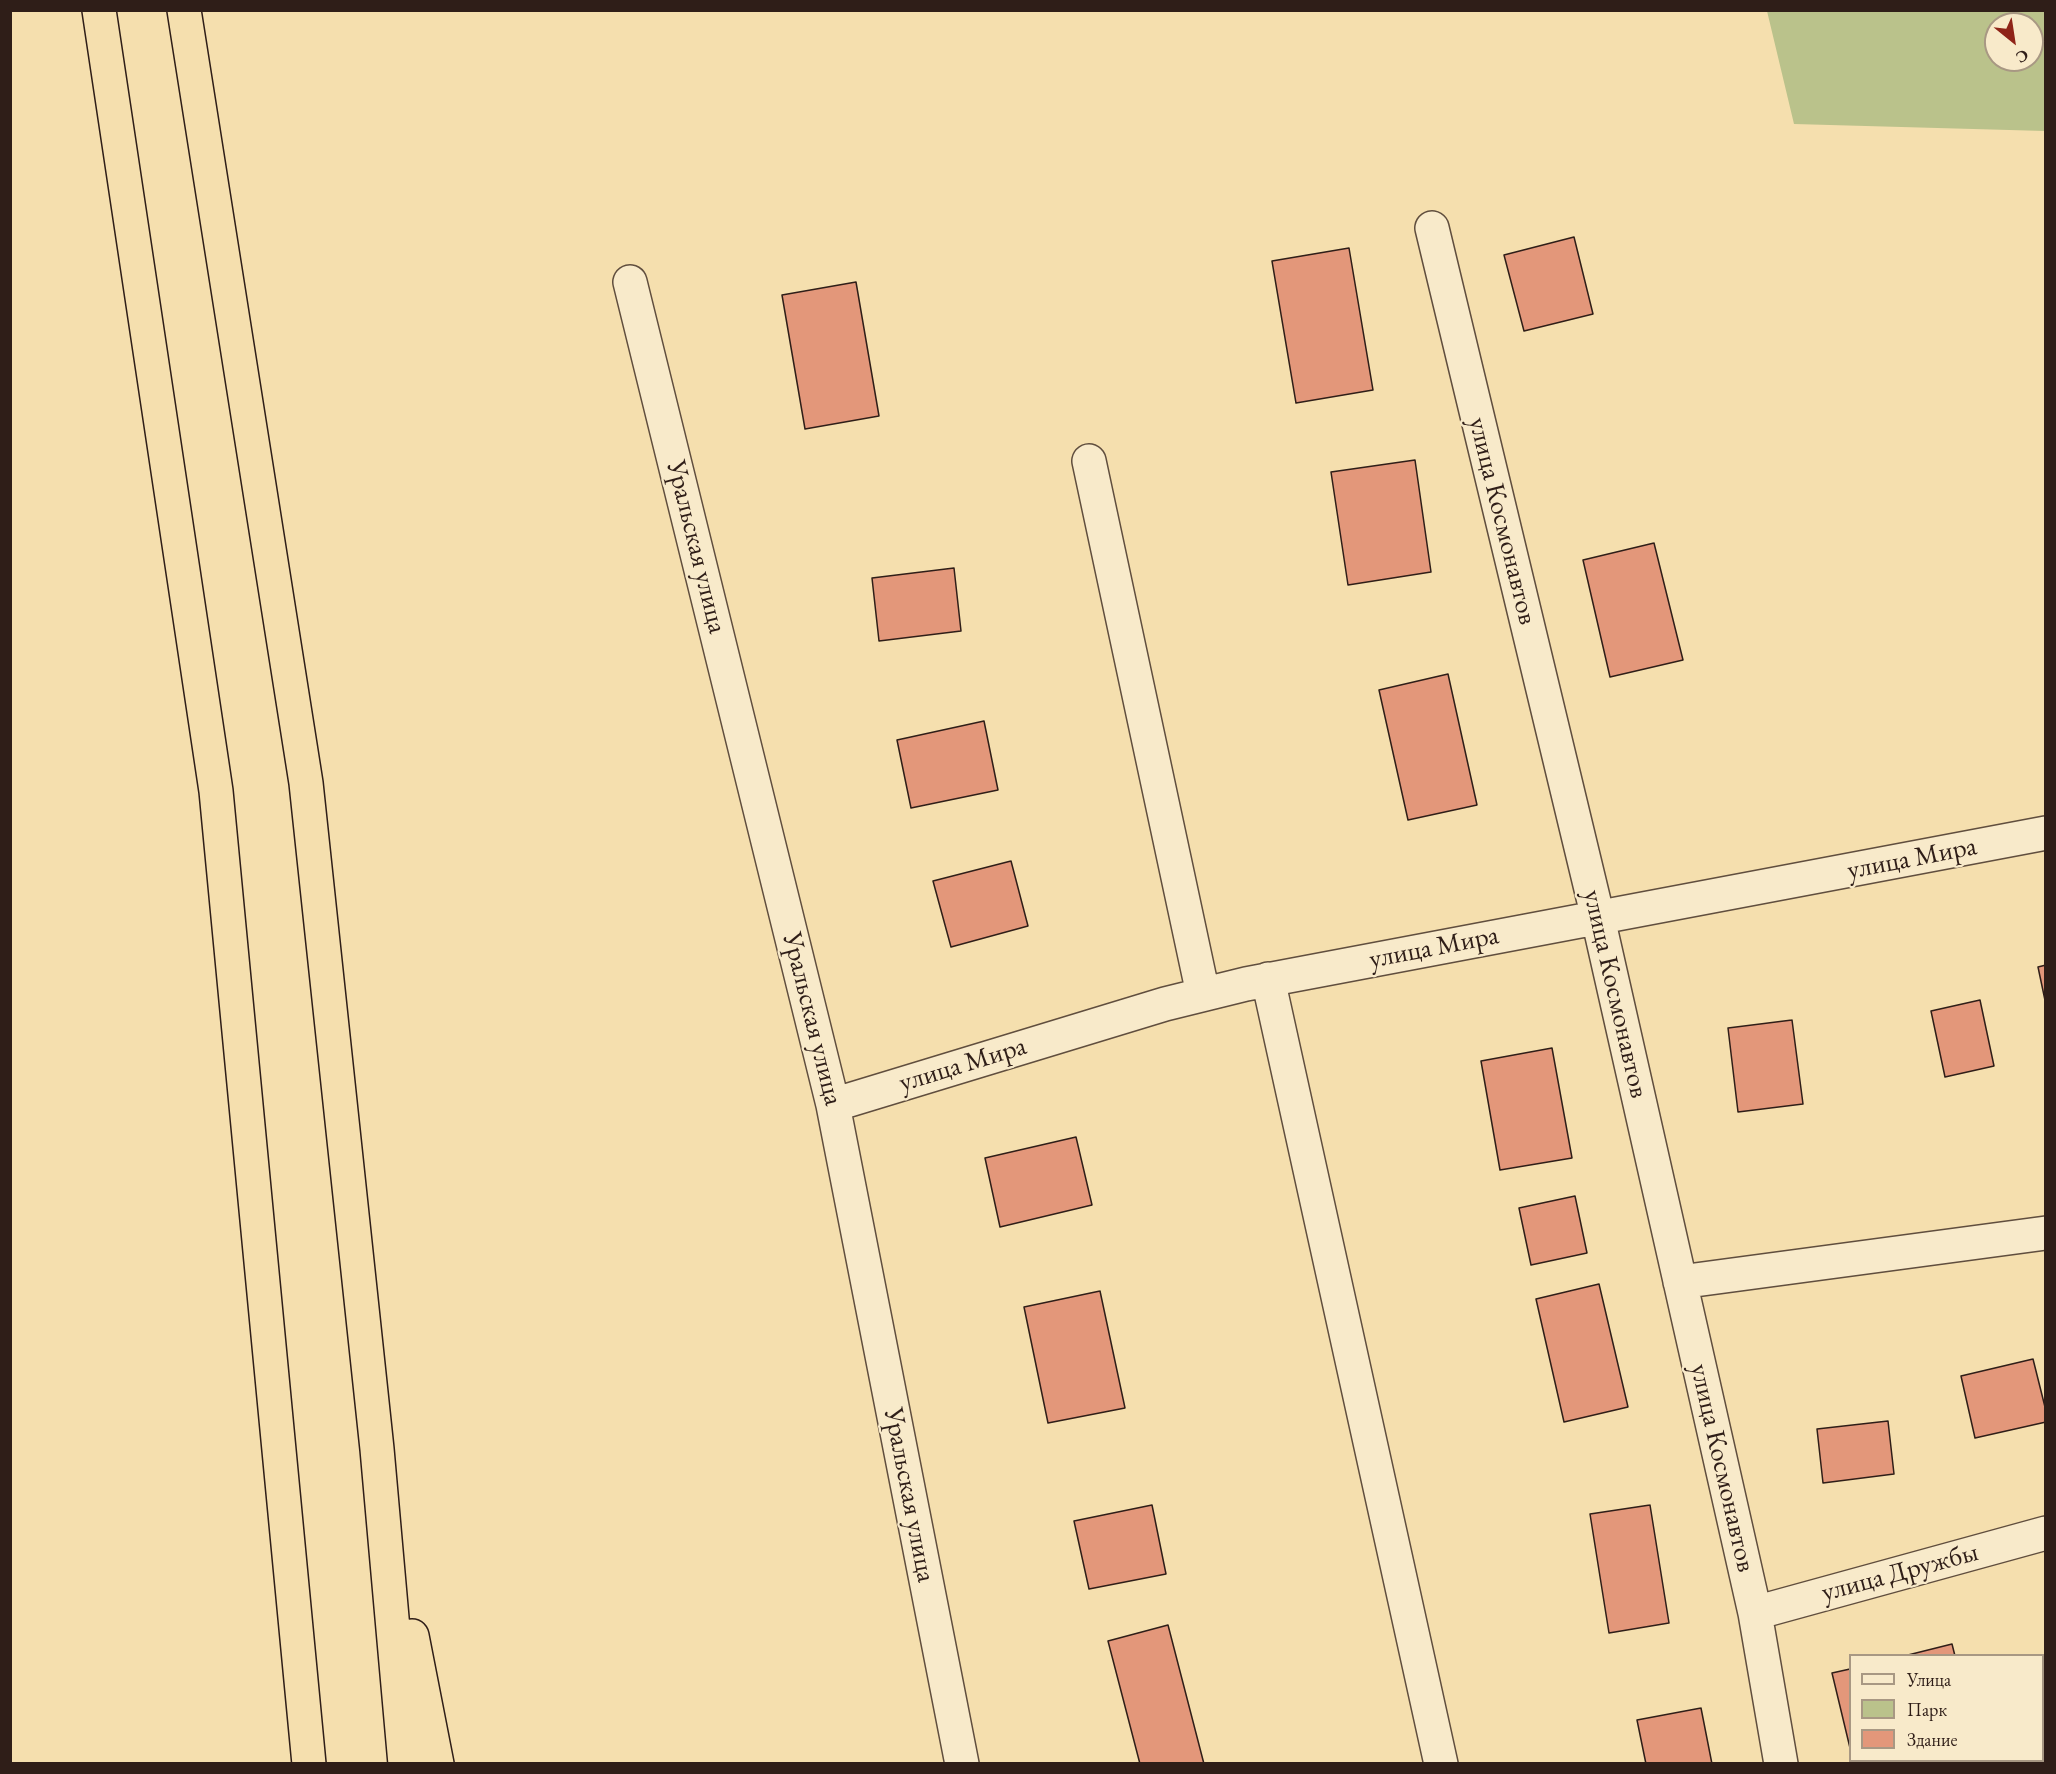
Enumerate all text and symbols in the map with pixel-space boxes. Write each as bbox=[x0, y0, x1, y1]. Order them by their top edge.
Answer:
north arrow bbox=[1984, 12, 2044, 72]
text: С bbox=[2012, 44, 2032, 68]
street label: улица Космонавтов bbox=[1461, 414, 1543, 628]
street label: Уральская улица bbox=[659, 457, 733, 637]
street label: улица Мира bbox=[1844, 831, 1980, 887]
street label: улица Космонавтов bbox=[1575, 887, 1655, 1101]
street label: улица Мира bbox=[1366, 920, 1502, 976]
street label: Уральская улица bbox=[775, 929, 849, 1109]
street label: улица Мира bbox=[895, 1030, 1031, 1100]
street label: улица Космонавтов bbox=[1682, 1361, 1762, 1575]
street label: Уральская улица bbox=[876, 1405, 942, 1585]
street label: улица Дружбы bbox=[1818, 1537, 1982, 1609]
legend bbox=[1849, 1654, 2044, 1762]
text: Улица bbox=[1907, 1668, 1951, 1691]
text: Парк bbox=[1907, 1698, 1947, 1721]
text: Здание bbox=[1907, 1728, 1957, 1751]

